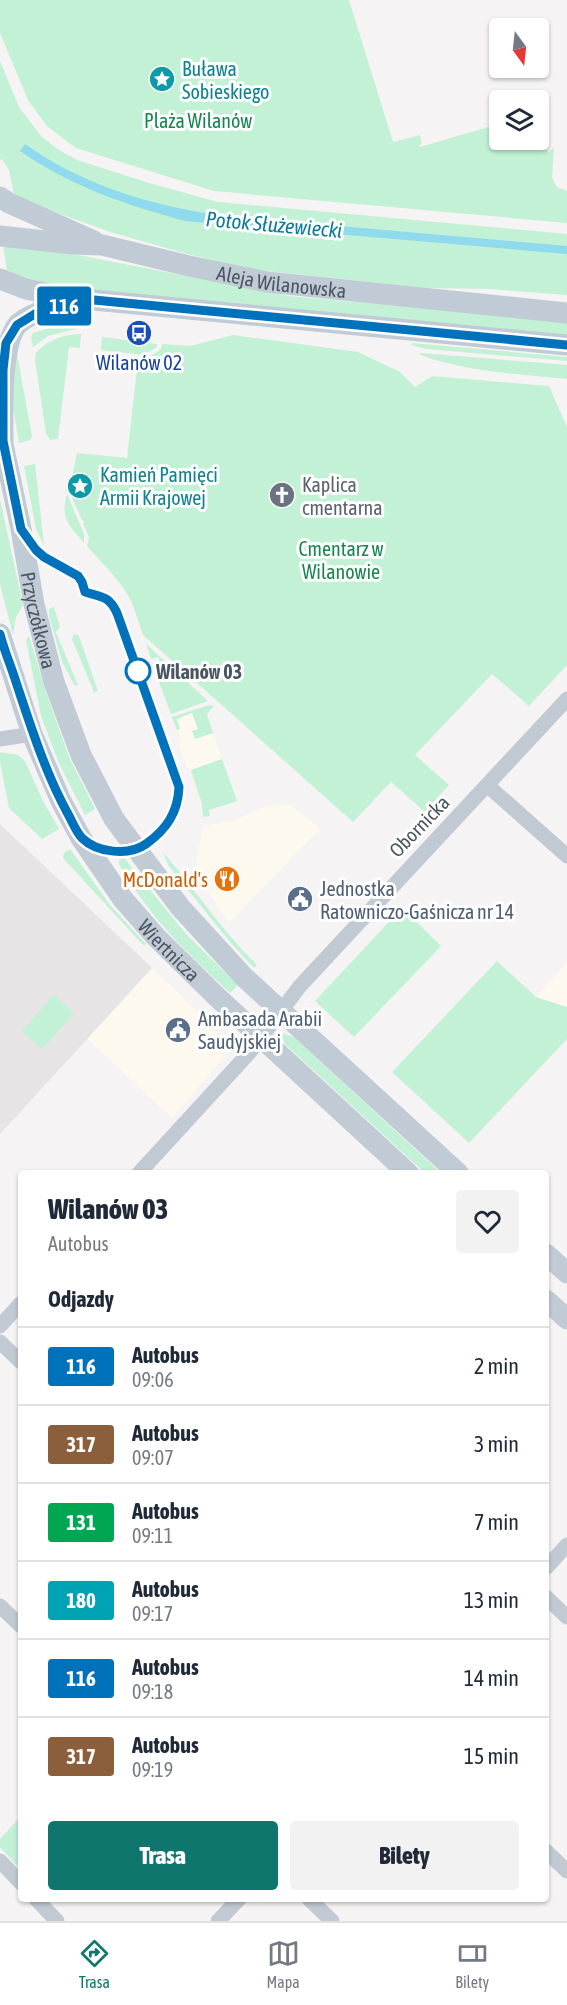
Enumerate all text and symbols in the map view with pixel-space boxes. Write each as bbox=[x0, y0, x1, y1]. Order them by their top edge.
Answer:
north arrow bbox=[489, 18, 549, 78]
map controls bbox=[489, 18, 549, 150]
place label: Buława Sobieskiego bbox=[182, 57, 270, 103]
place icon: Buława Sobieskiego bbox=[147, 64, 177, 94]
button: layers bbox=[489, 90, 549, 150]
park label: Plaża Wilanów bbox=[144, 109, 252, 132]
water label: Potok Służewiecki bbox=[205, 206, 343, 242]
street label: Aleja Wilanowska bbox=[215, 261, 347, 302]
line badge: 116 bbox=[29, 286, 98, 326]
text: 116 bbox=[49, 294, 79, 318]
bus stop icon: Wilanów 02 bbox=[124, 318, 154, 348]
place label: Wilanów 02 bbox=[96, 351, 182, 374]
place label: Kamień Pamięci Armii Krajowej bbox=[100, 463, 218, 509]
place icon: Kamień Pamięci Armii Krajowej bbox=[65, 471, 95, 501]
place label: Kaplica cmentarna bbox=[302, 473, 383, 519]
church icon: Kaplica cmentarna bbox=[267, 480, 297, 510]
park label: Cmentarz w Wilanowie bbox=[298, 537, 384, 583]
street label: Przyczółkowa bbox=[17, 570, 62, 671]
marker: Wilanów 03 bbox=[125, 658, 151, 684]
place label: Wilanów 03 bbox=[155, 660, 242, 683]
street label: Obornicka bbox=[384, 791, 454, 861]
restaurant icon: McDonald's bbox=[212, 864, 242, 894]
place label: McDonald's bbox=[123, 868, 208, 891]
place label: Jednostka Ratowniczo-Gaśnicza nr 14 bbox=[320, 877, 514, 923]
public building icon: Jednostka Ratowniczo-Gaśnicza nr 14 bbox=[285, 884, 315, 914]
street label: Wiertnicza bbox=[134, 914, 205, 986]
place label: Ambasada Arabii Saudyjskiej bbox=[198, 1007, 322, 1053]
public building icon: Ambasada Arabii Saudyjskiej bbox=[163, 1015, 193, 1045]
button: heart bbox=[456, 1190, 519, 1253]
text: Wilanów 03 bbox=[48, 1193, 169, 1225]
text: Autobus bbox=[48, 1232, 109, 1255]
text: Odjazdy bbox=[48, 1286, 114, 1312]
text: Autobus bbox=[132, 1342, 199, 1368]
text: 2 min bbox=[474, 1353, 519, 1379]
text: 116 bbox=[66, 1354, 96, 1378]
text: 09:06 bbox=[132, 1368, 174, 1391]
text: Autobus bbox=[132, 1420, 199, 1446]
text: 3 min bbox=[474, 1431, 519, 1457]
text: 317 bbox=[66, 1432, 96, 1456]
text: 09:07 bbox=[132, 1446, 174, 1469]
text: Autobus bbox=[132, 1498, 199, 1524]
text: 7 min bbox=[474, 1509, 519, 1535]
text: 131 bbox=[66, 1510, 96, 1534]
text: 09:11 bbox=[132, 1524, 173, 1547]
text: Autobus bbox=[132, 1576, 199, 1602]
text: 13 min bbox=[464, 1587, 519, 1613]
text: 180 bbox=[66, 1588, 96, 1612]
text: 09:17 bbox=[132, 1602, 173, 1625]
text: Autobus bbox=[132, 1654, 199, 1680]
text: 14 min bbox=[464, 1665, 519, 1691]
text: 116 bbox=[66, 1666, 96, 1690]
text: 09:18 bbox=[132, 1680, 173, 1703]
text: Autobus bbox=[132, 1732, 199, 1758]
text: 15 min bbox=[464, 1743, 519, 1769]
text: 317 bbox=[66, 1744, 96, 1768]
text: 09:19 bbox=[132, 1758, 173, 1781]
button: Trasa bbox=[48, 1821, 278, 1890]
button: Bilety bbox=[290, 1821, 519, 1890]
tab: Trasa bbox=[78, 1937, 111, 1991]
tab: Mapa bbox=[266, 1937, 300, 1991]
tab: Bilety bbox=[455, 1937, 489, 1991]

